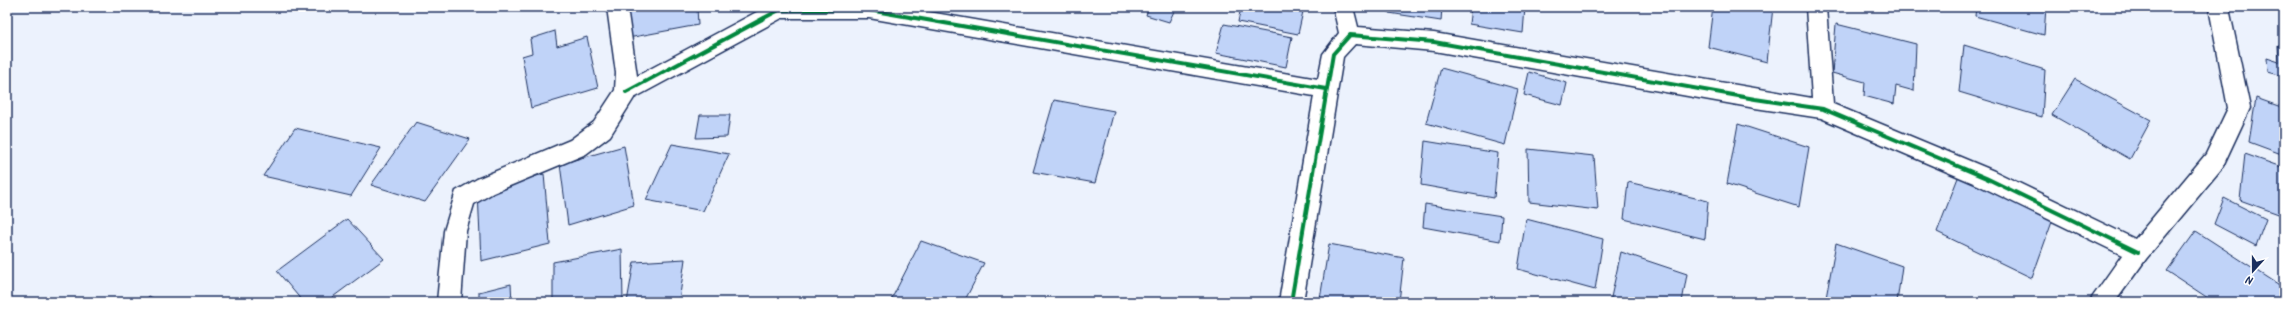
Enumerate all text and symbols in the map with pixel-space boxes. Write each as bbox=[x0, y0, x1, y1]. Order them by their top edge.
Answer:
north arrow bbox=[2233, 251, 2273, 291]
text: N bbox=[2243, 270, 2256, 289]

